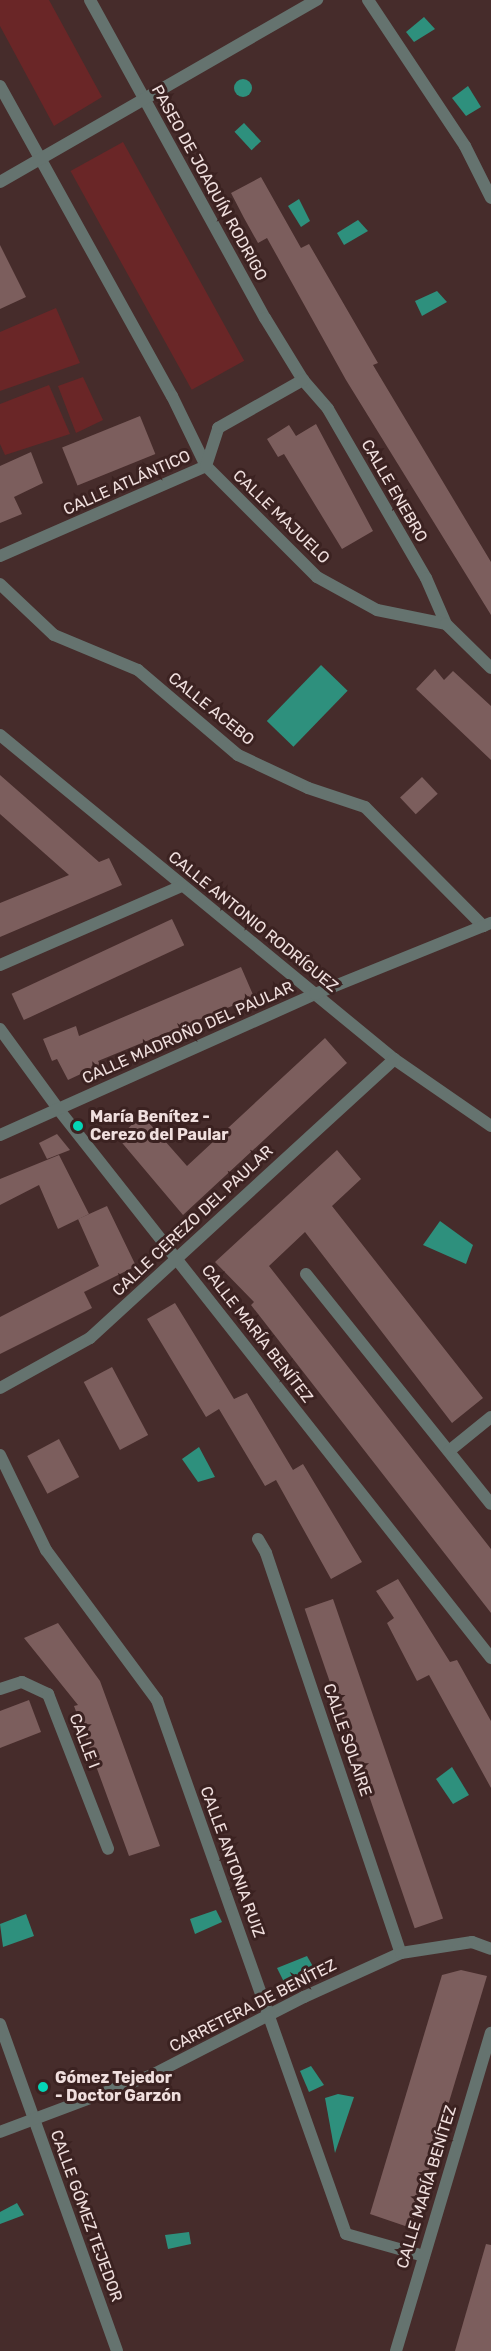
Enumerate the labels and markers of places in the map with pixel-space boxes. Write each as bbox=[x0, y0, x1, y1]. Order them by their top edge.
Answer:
place label: María Benítez - Cerezo del Paular bbox=[90, 1107, 229, 1145]
marker: María Benítez - Cerezo del Paular bbox=[71, 1119, 85, 1133]
place label: Gómez Tejedor - Doctor Garzón bbox=[55, 2068, 182, 2106]
marker: Gómez Tejedor - Doctor Garzón bbox=[36, 2080, 50, 2094]

